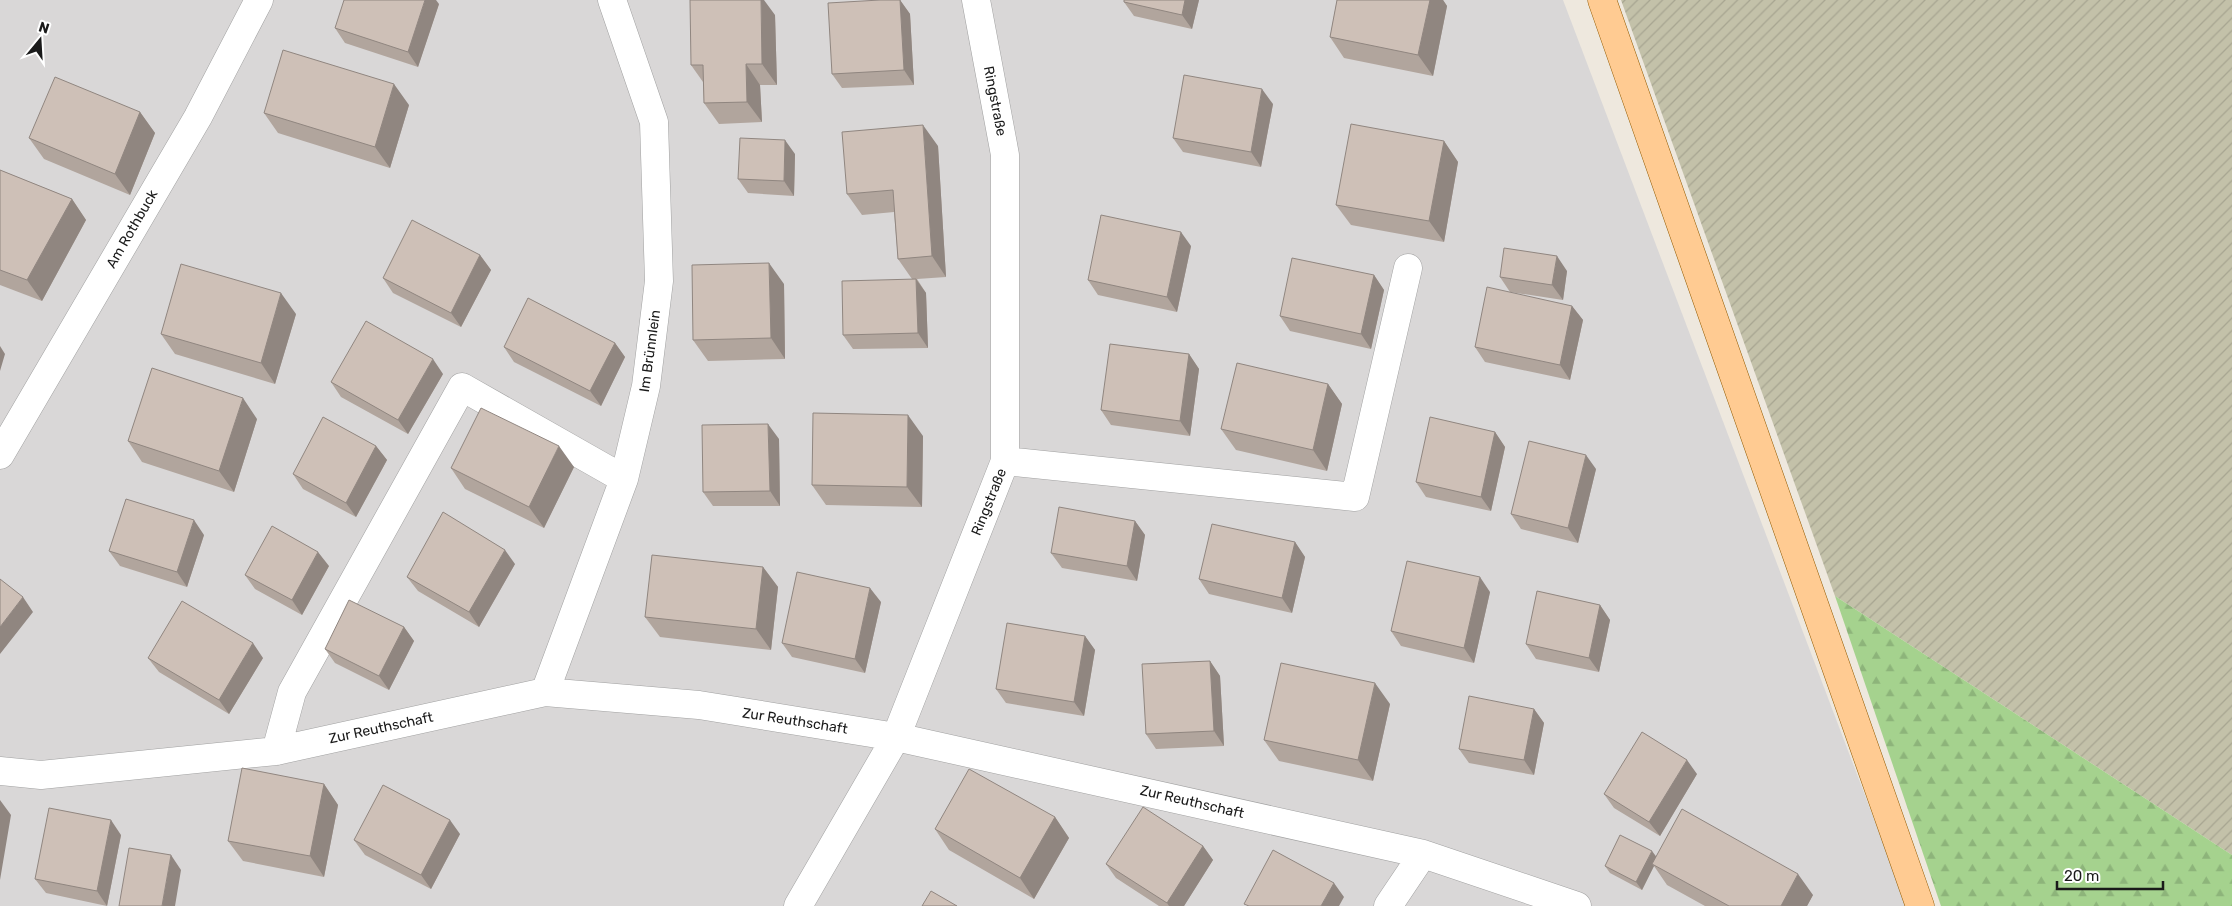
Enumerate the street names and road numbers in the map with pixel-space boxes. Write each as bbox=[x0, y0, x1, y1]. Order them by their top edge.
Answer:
street label: Ringstraße bbox=[980, 65, 1010, 138]
street label: Am Rothbuck bbox=[103, 186, 162, 271]
street label: Im Brünnlein bbox=[636, 309, 664, 393]
street label: Ringstraße bbox=[968, 466, 1010, 538]
street label: Zur Reuthschaft bbox=[741, 704, 849, 738]
street label: Zur Reuthschaft bbox=[327, 709, 435, 747]
street label: Zur Reuthschaft bbox=[1138, 782, 1246, 822]

